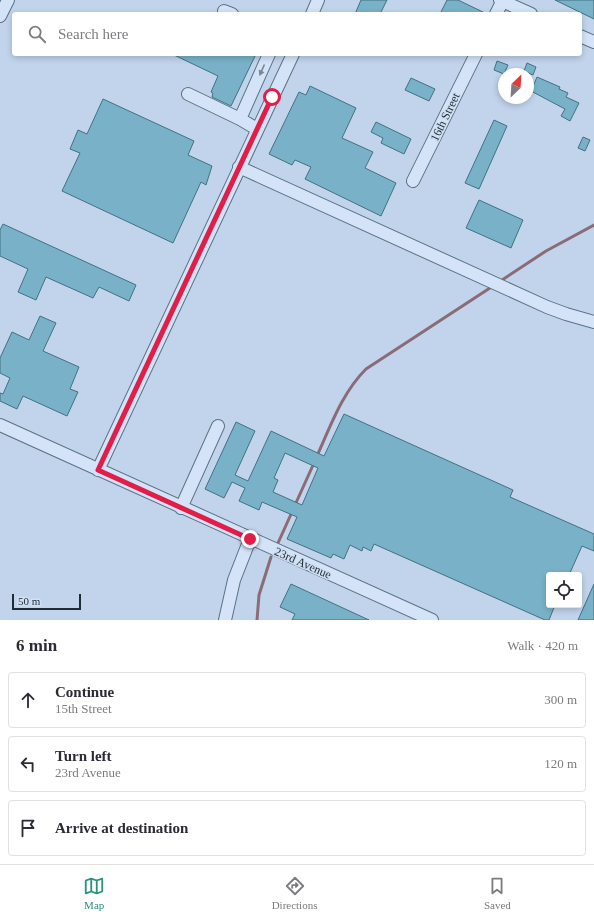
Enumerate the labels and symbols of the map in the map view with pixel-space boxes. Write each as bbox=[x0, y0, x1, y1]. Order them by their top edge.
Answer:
one-way arrow bbox=[258, 65, 264, 77]
north arrow bbox=[498, 68, 534, 104]
route start bbox=[263, 88, 281, 106]
street label: 16th Street bbox=[427, 90, 463, 144]
route end bbox=[241, 530, 259, 548]
street label: 23rd Avenue bbox=[272, 544, 334, 582]
scale bar bbox=[12, 592, 81, 611]

